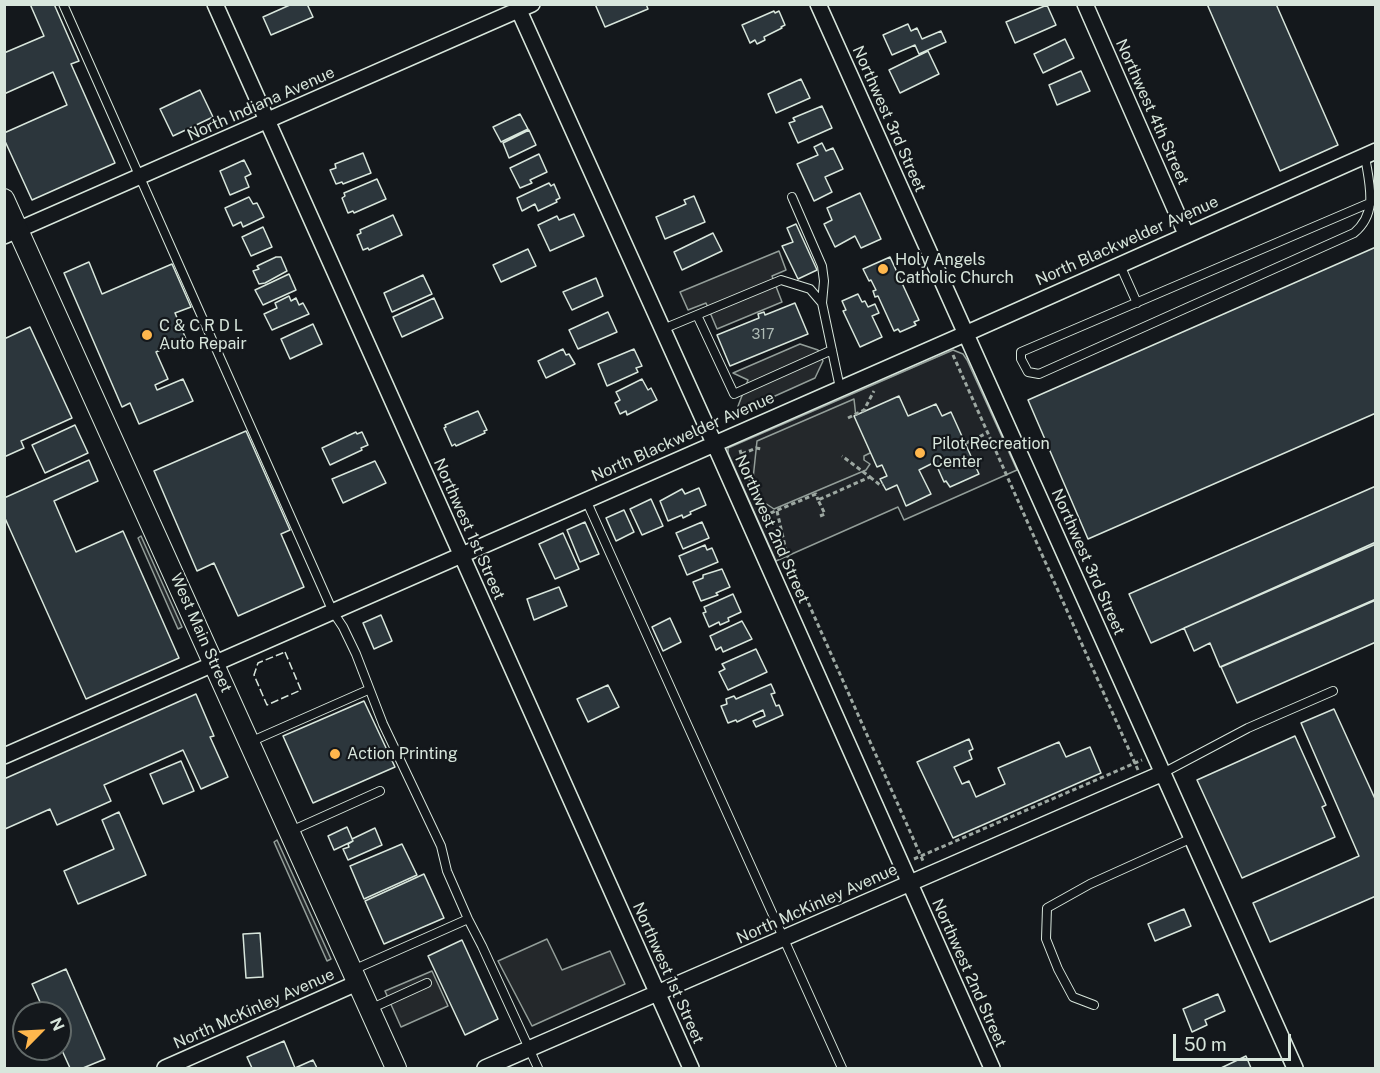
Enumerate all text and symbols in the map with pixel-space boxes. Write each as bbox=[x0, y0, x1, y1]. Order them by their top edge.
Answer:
street label: Northwest 4th Street bbox=[1111, 36, 1193, 188]
street label: Northwest 3rd Street bbox=[848, 43, 930, 195]
street label: North Indiana Avenue bbox=[184, 63, 338, 145]
street label: North Blackwelder Avenue bbox=[1033, 192, 1221, 290]
place label: Holy Angels Catholic Church bbox=[895, 250, 1014, 288]
marker: Holy Angels Catholic Church bbox=[876, 262, 890, 276]
place label: C & C R D L Auto Repair bbox=[159, 316, 247, 354]
house number: 317 bbox=[752, 327, 774, 343]
marker: C & C R D L Auto Repair bbox=[140, 328, 154, 342]
street label: North Blackwelder Avenue bbox=[589, 388, 777, 486]
place label: Pilot Recreation Center bbox=[932, 434, 1050, 472]
marker: Pilot Recreation Center bbox=[913, 446, 927, 460]
street label: Northwest 2nd Street bbox=[731, 452, 813, 606]
street label: Northwest 1st Street bbox=[429, 455, 509, 603]
street label: Northwest 3rd Street bbox=[1047, 486, 1129, 638]
street label: West Main Street bbox=[166, 570, 236, 696]
place label: Action Printing bbox=[347, 744, 458, 764]
marker: Action Printing bbox=[328, 747, 342, 761]
street label: North McKinley Avenue bbox=[734, 860, 900, 948]
street label: Northwest 2nd Street bbox=[928, 896, 1010, 1050]
street label: Northwest 1st Street bbox=[628, 899, 708, 1047]
street label: North McKinley Avenue bbox=[171, 965, 337, 1053]
north arrow bbox=[12, 1001, 72, 1061]
text: N bbox=[46, 1015, 68, 1034]
scale bar bbox=[1176, 1022, 1294, 1060]
text: 50 m bbox=[1184, 1034, 1227, 1055]

